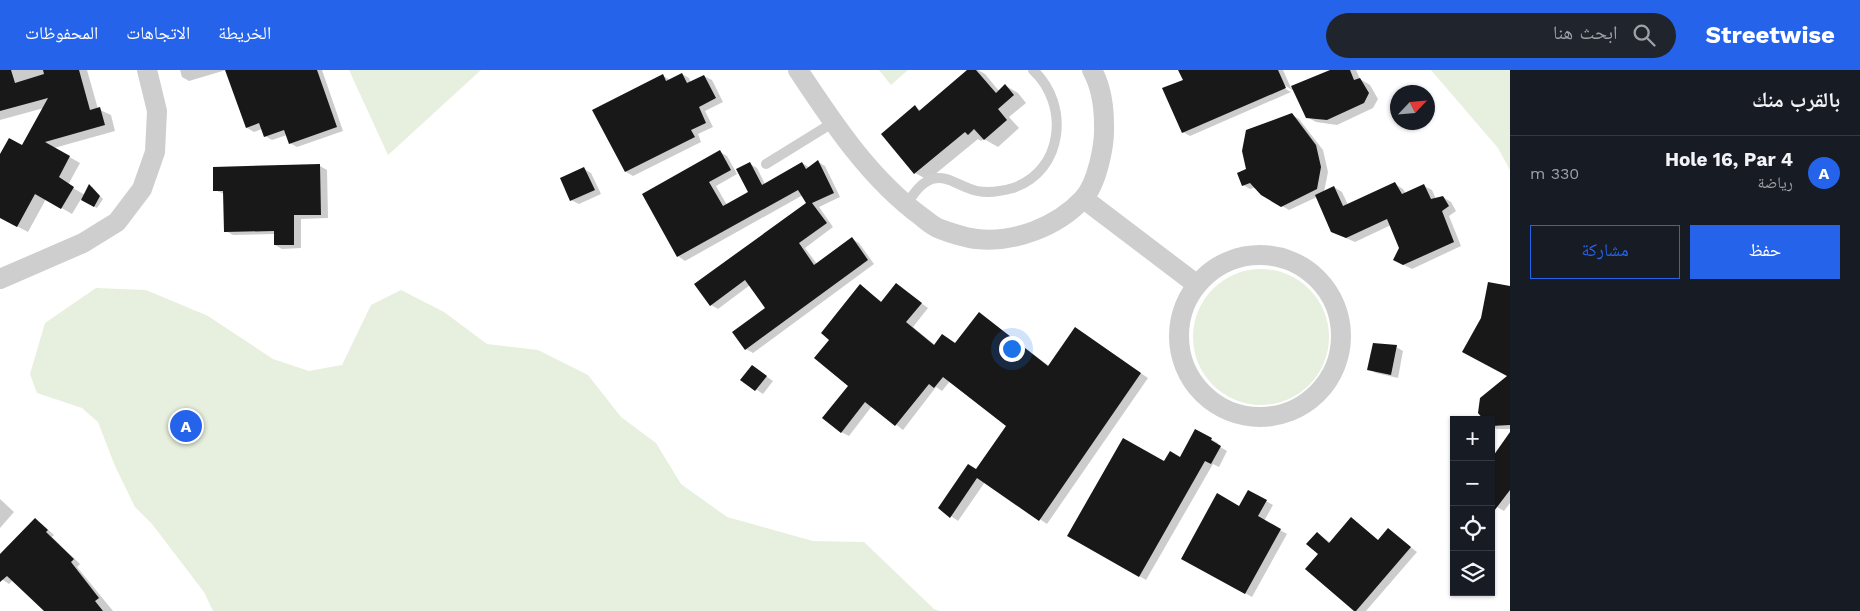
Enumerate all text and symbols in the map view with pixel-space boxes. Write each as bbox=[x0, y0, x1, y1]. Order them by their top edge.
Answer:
search box bbox=[1326, 13, 1676, 58]
text: ابحث هنا bbox=[1553, 21, 1618, 44]
icon: search bbox=[1630, 21, 1658, 49]
text: Streetwise bbox=[1706, 21, 1835, 49]
text: المحفوظات bbox=[25, 22, 98, 43]
text: الاتجاهات bbox=[126, 22, 190, 43]
text: الخريطة bbox=[218, 22, 271, 43]
north arrow bbox=[1390, 85, 1435, 130]
text: بالقرب منك bbox=[1752, 87, 1840, 112]
text: Hole 16, Par 4 bbox=[1665, 148, 1793, 171]
text: 330 m bbox=[1530, 164, 1579, 183]
text: A bbox=[1819, 164, 1829, 183]
text: رياضة bbox=[1757, 173, 1793, 192]
button: مشاركة bbox=[1530, 225, 1680, 279]
button: حفظ bbox=[1690, 225, 1840, 279]
your location bbox=[999, 336, 1025, 362]
pin: A bbox=[170, 407, 202, 445]
map controls bbox=[1450, 416, 1495, 596]
button: + bbox=[1450, 416, 1495, 461]
button: − bbox=[1450, 461, 1495, 506]
button: locate bbox=[1450, 506, 1495, 551]
button: layers bbox=[1450, 551, 1495, 596]

